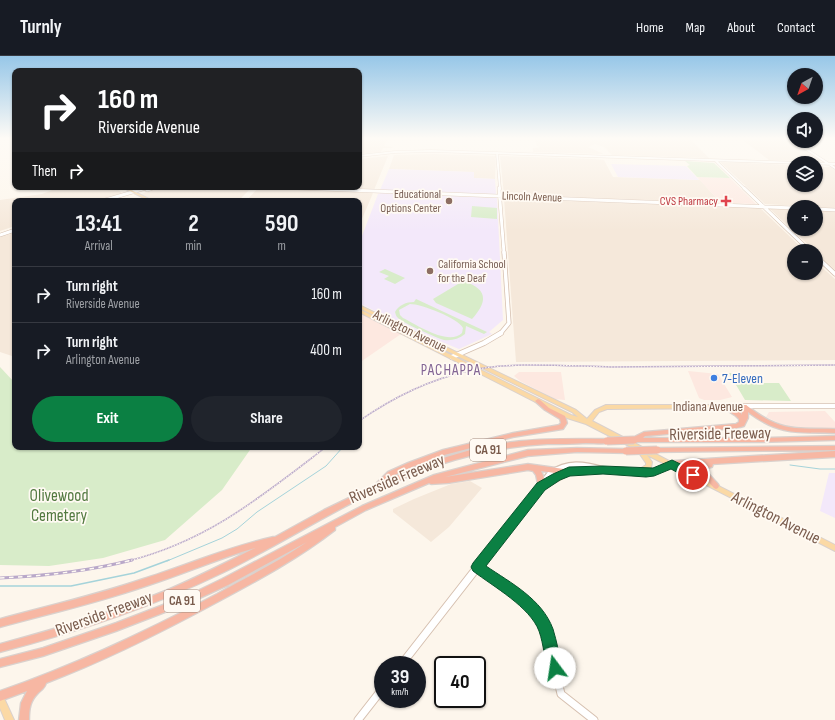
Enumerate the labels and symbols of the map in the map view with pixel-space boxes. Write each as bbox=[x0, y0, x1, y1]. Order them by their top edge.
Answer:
north arrow bbox=[787, 68, 823, 104]
place label: Educational Options Center bbox=[380, 187, 442, 216]
street label: Lincoln Avenue bbox=[502, 188, 562, 206]
place label: CVS Pharmacy bbox=[660, 194, 718, 209]
marker: Educational Options Center bbox=[444, 196, 454, 206]
marker: CVS Pharmacy bbox=[721, 196, 731, 206]
place label: California School for the Deaf bbox=[438, 257, 506, 286]
marker: California School for the Deaf bbox=[425, 266, 435, 276]
street label: Arlington Avenue bbox=[370, 305, 450, 356]
district label: PACHAPPA bbox=[421, 361, 481, 380]
place label: 7-Eleven bbox=[722, 370, 763, 387]
marker: 7-Eleven bbox=[709, 373, 719, 383]
street label: Indiana Avenue bbox=[673, 398, 743, 415]
street label: Riverside Freeway bbox=[669, 423, 771, 445]
road number: CA 91 bbox=[470, 439, 506, 461]
street label: Riverside Freeway bbox=[346, 450, 448, 508]
pin bbox=[676, 458, 710, 492]
park label: Olivewood Cemetery bbox=[30, 486, 88, 526]
street label: Arlington Avenue bbox=[727, 487, 824, 549]
street label: Riverside Freeway bbox=[53, 587, 156, 641]
road number: CA 91 bbox=[164, 590, 200, 612]
position arrow bbox=[534, 647, 576, 689]
speed limit sign: 40 bbox=[434, 656, 486, 708]

